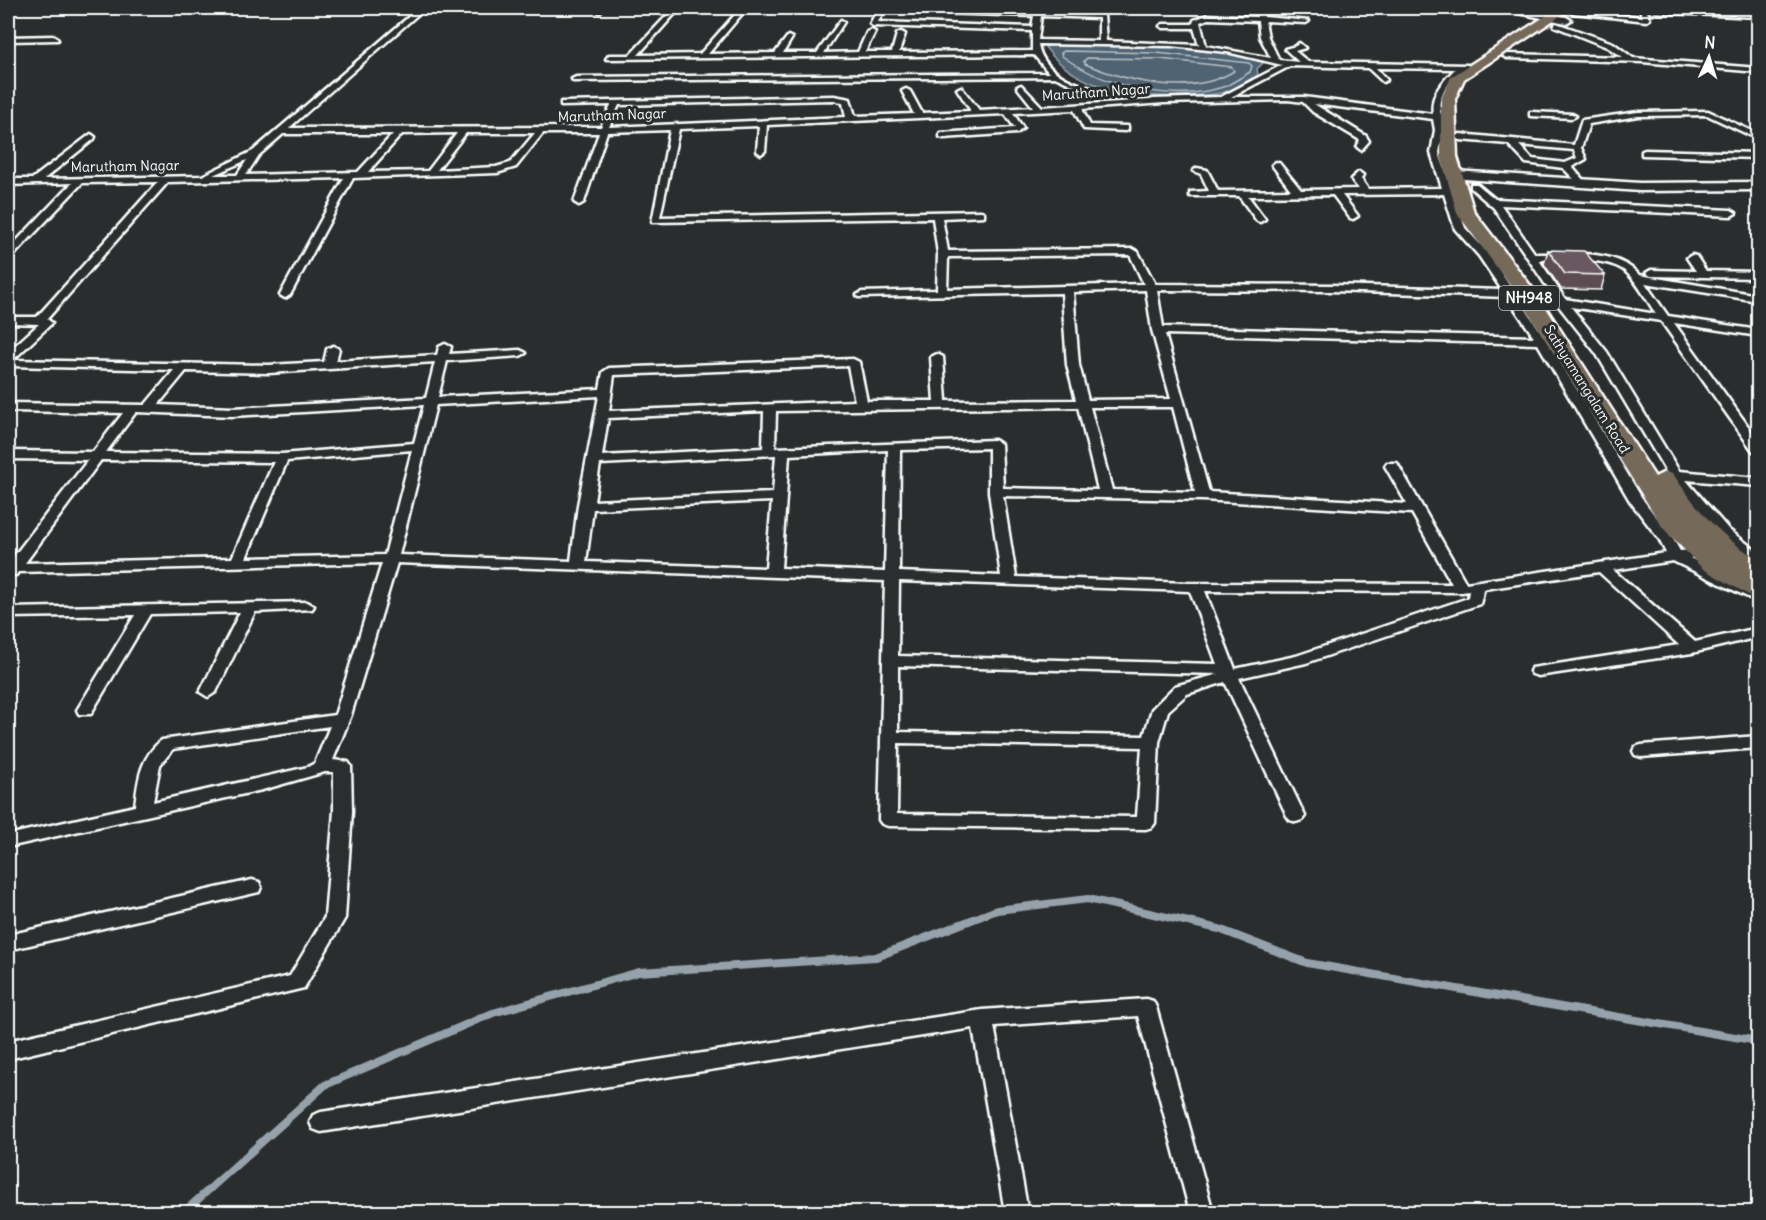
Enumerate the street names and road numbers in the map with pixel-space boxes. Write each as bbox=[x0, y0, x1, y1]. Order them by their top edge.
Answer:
street label: Marutham Nagar bbox=[1041, 79, 1151, 105]
street label: Marutham Nagar bbox=[557, 104, 667, 126]
street label: Marutham Nagar bbox=[71, 156, 180, 176]
road number: NH948 bbox=[1499, 286, 1559, 310]
street label: Sathyamangalam Road bbox=[1540, 321, 1634, 457]

